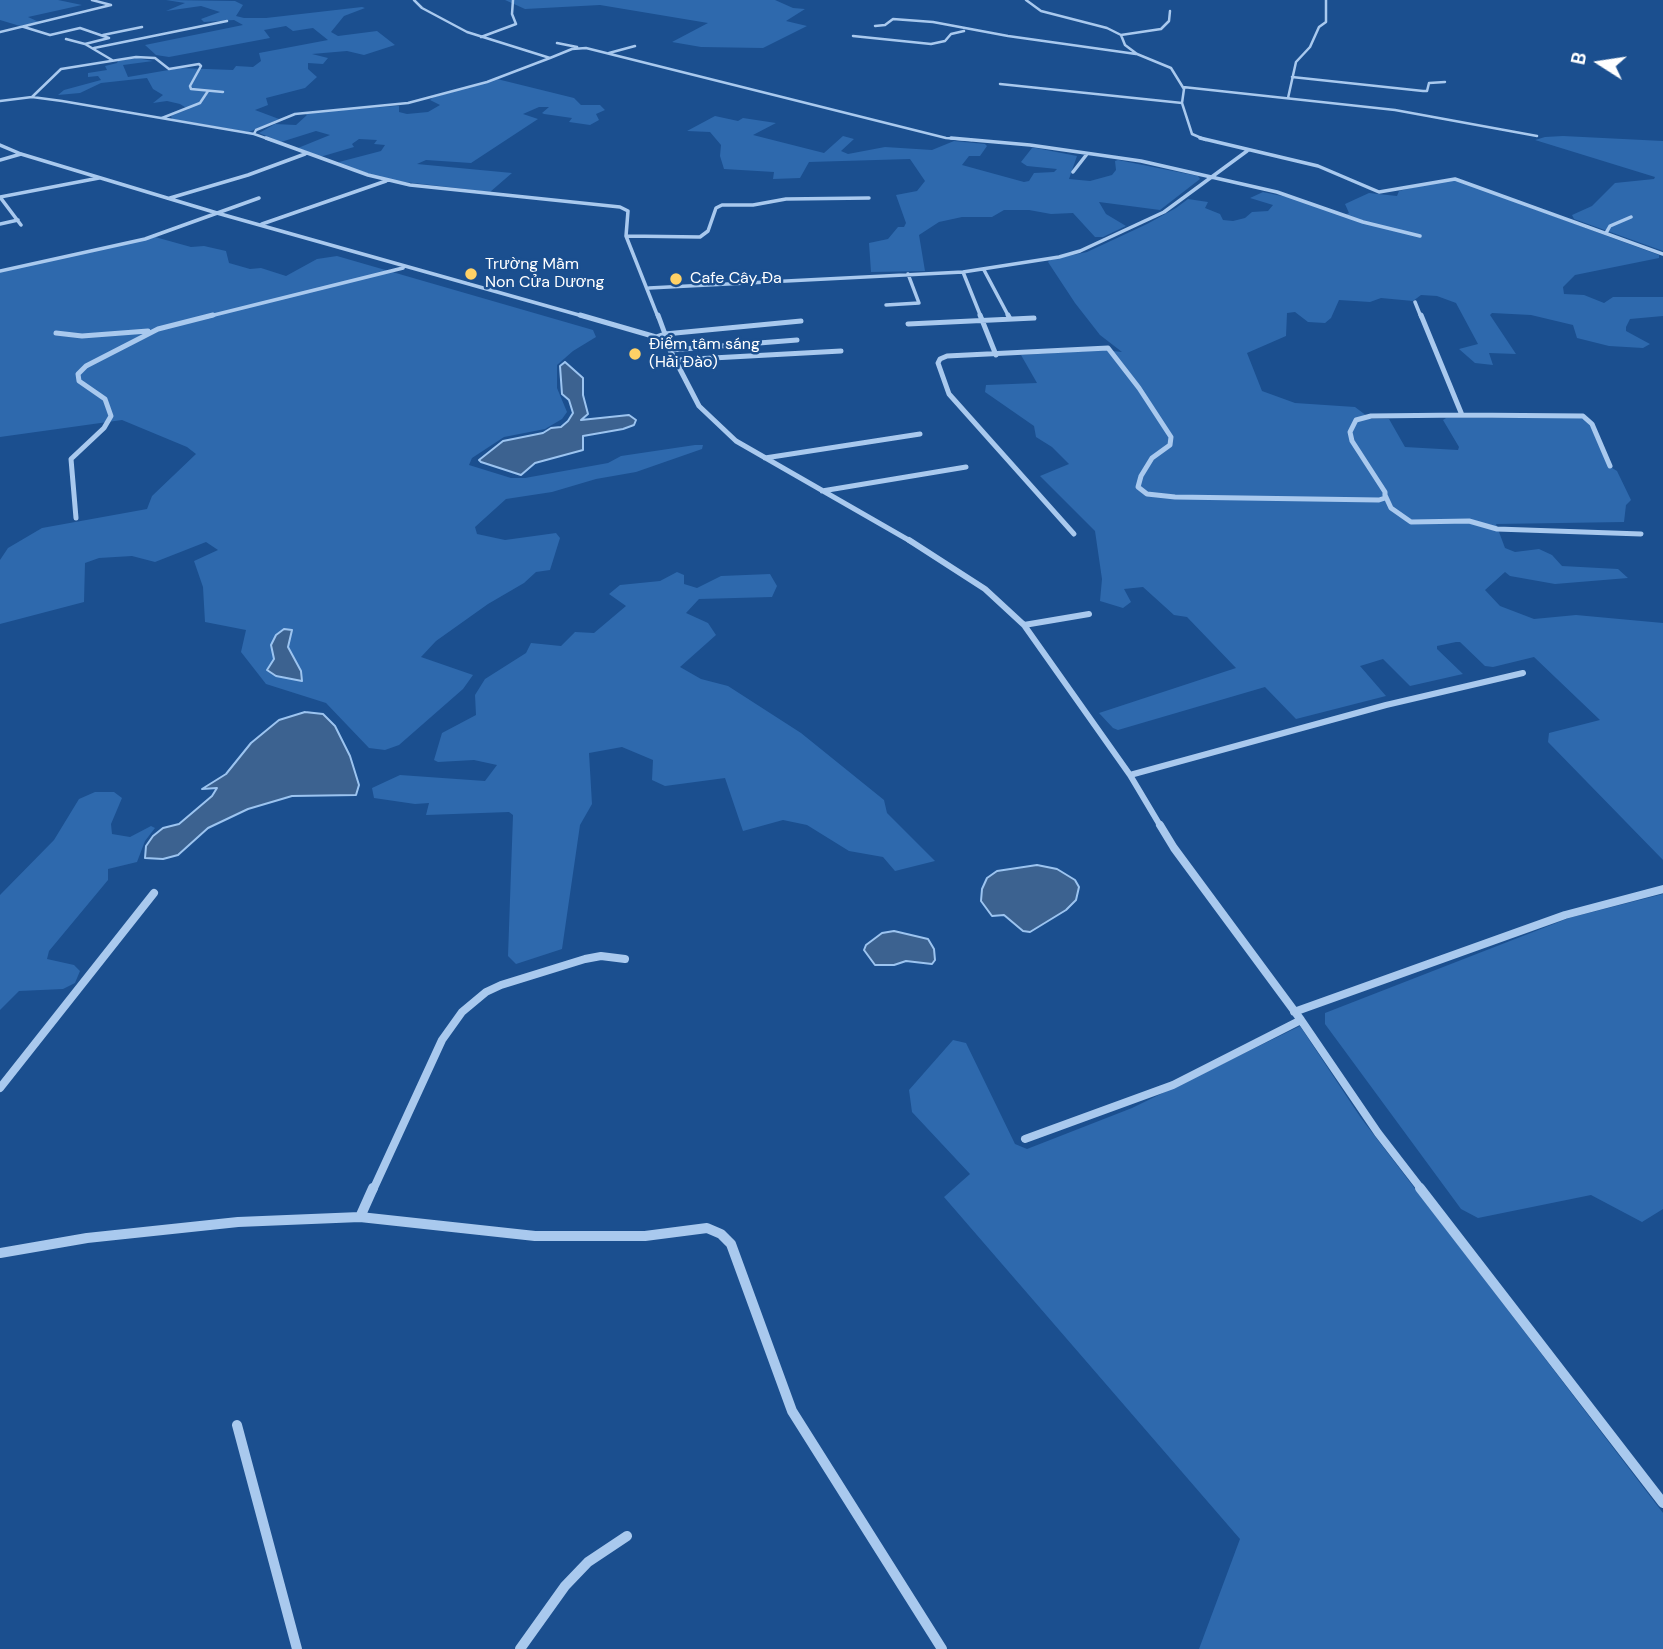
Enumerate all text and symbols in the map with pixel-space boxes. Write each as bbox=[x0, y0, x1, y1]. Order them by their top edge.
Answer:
north arrow bbox=[1565, 28, 1635, 98]
text: B bbox=[1565, 50, 1592, 67]
place label: Trường Mầm Non Cửa Dương bbox=[485, 255, 604, 293]
marker: Trường Mầm Non Cửa Dương bbox=[463, 266, 479, 282]
place label: Cafe Cây Đa bbox=[690, 269, 782, 289]
marker: Cafe Cây Đa bbox=[668, 271, 684, 287]
place label: Điểm tâm sáng (Hải Đào) bbox=[649, 335, 760, 373]
marker: Điểm tâm sáng (Hải Đào) bbox=[627, 346, 643, 362]

